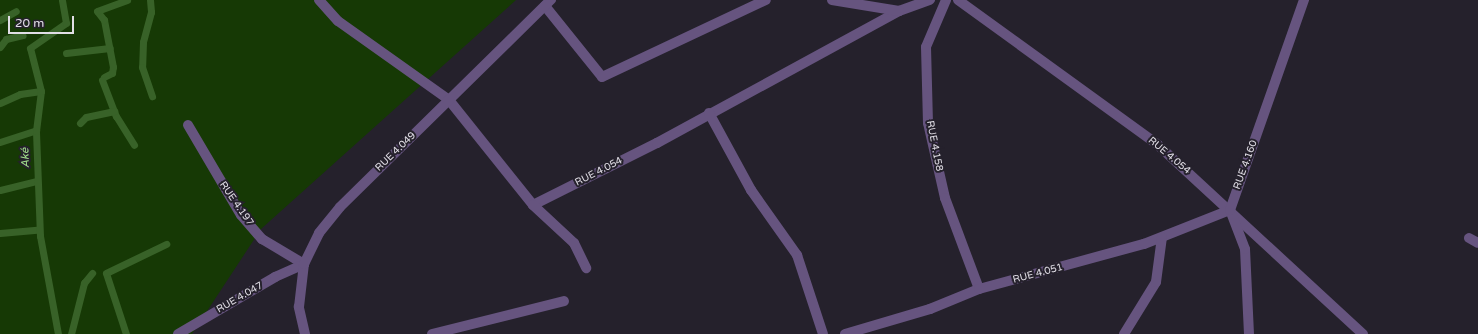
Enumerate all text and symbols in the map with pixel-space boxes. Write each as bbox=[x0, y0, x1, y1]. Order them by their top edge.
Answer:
scale bar bbox=[10, 8, 76, 34]
text: 20 m bbox=[15, 16, 44, 30]
street label: RUE 4.158 bbox=[923, 120, 945, 172]
street label: RUE 4.049 bbox=[373, 130, 419, 174]
street label: RUE 4.054 bbox=[1145, 135, 1193, 177]
street label: RUE 4.160 bbox=[1232, 139, 1260, 191]
water label: Aké bbox=[19, 148, 33, 168]
street label: RUE 4.054 bbox=[573, 155, 625, 189]
street label: RUE 4.197 bbox=[216, 180, 256, 228]
street label: RUE 4.051 bbox=[1012, 262, 1064, 286]
street label: RUE 4.047 bbox=[215, 280, 265, 316]

